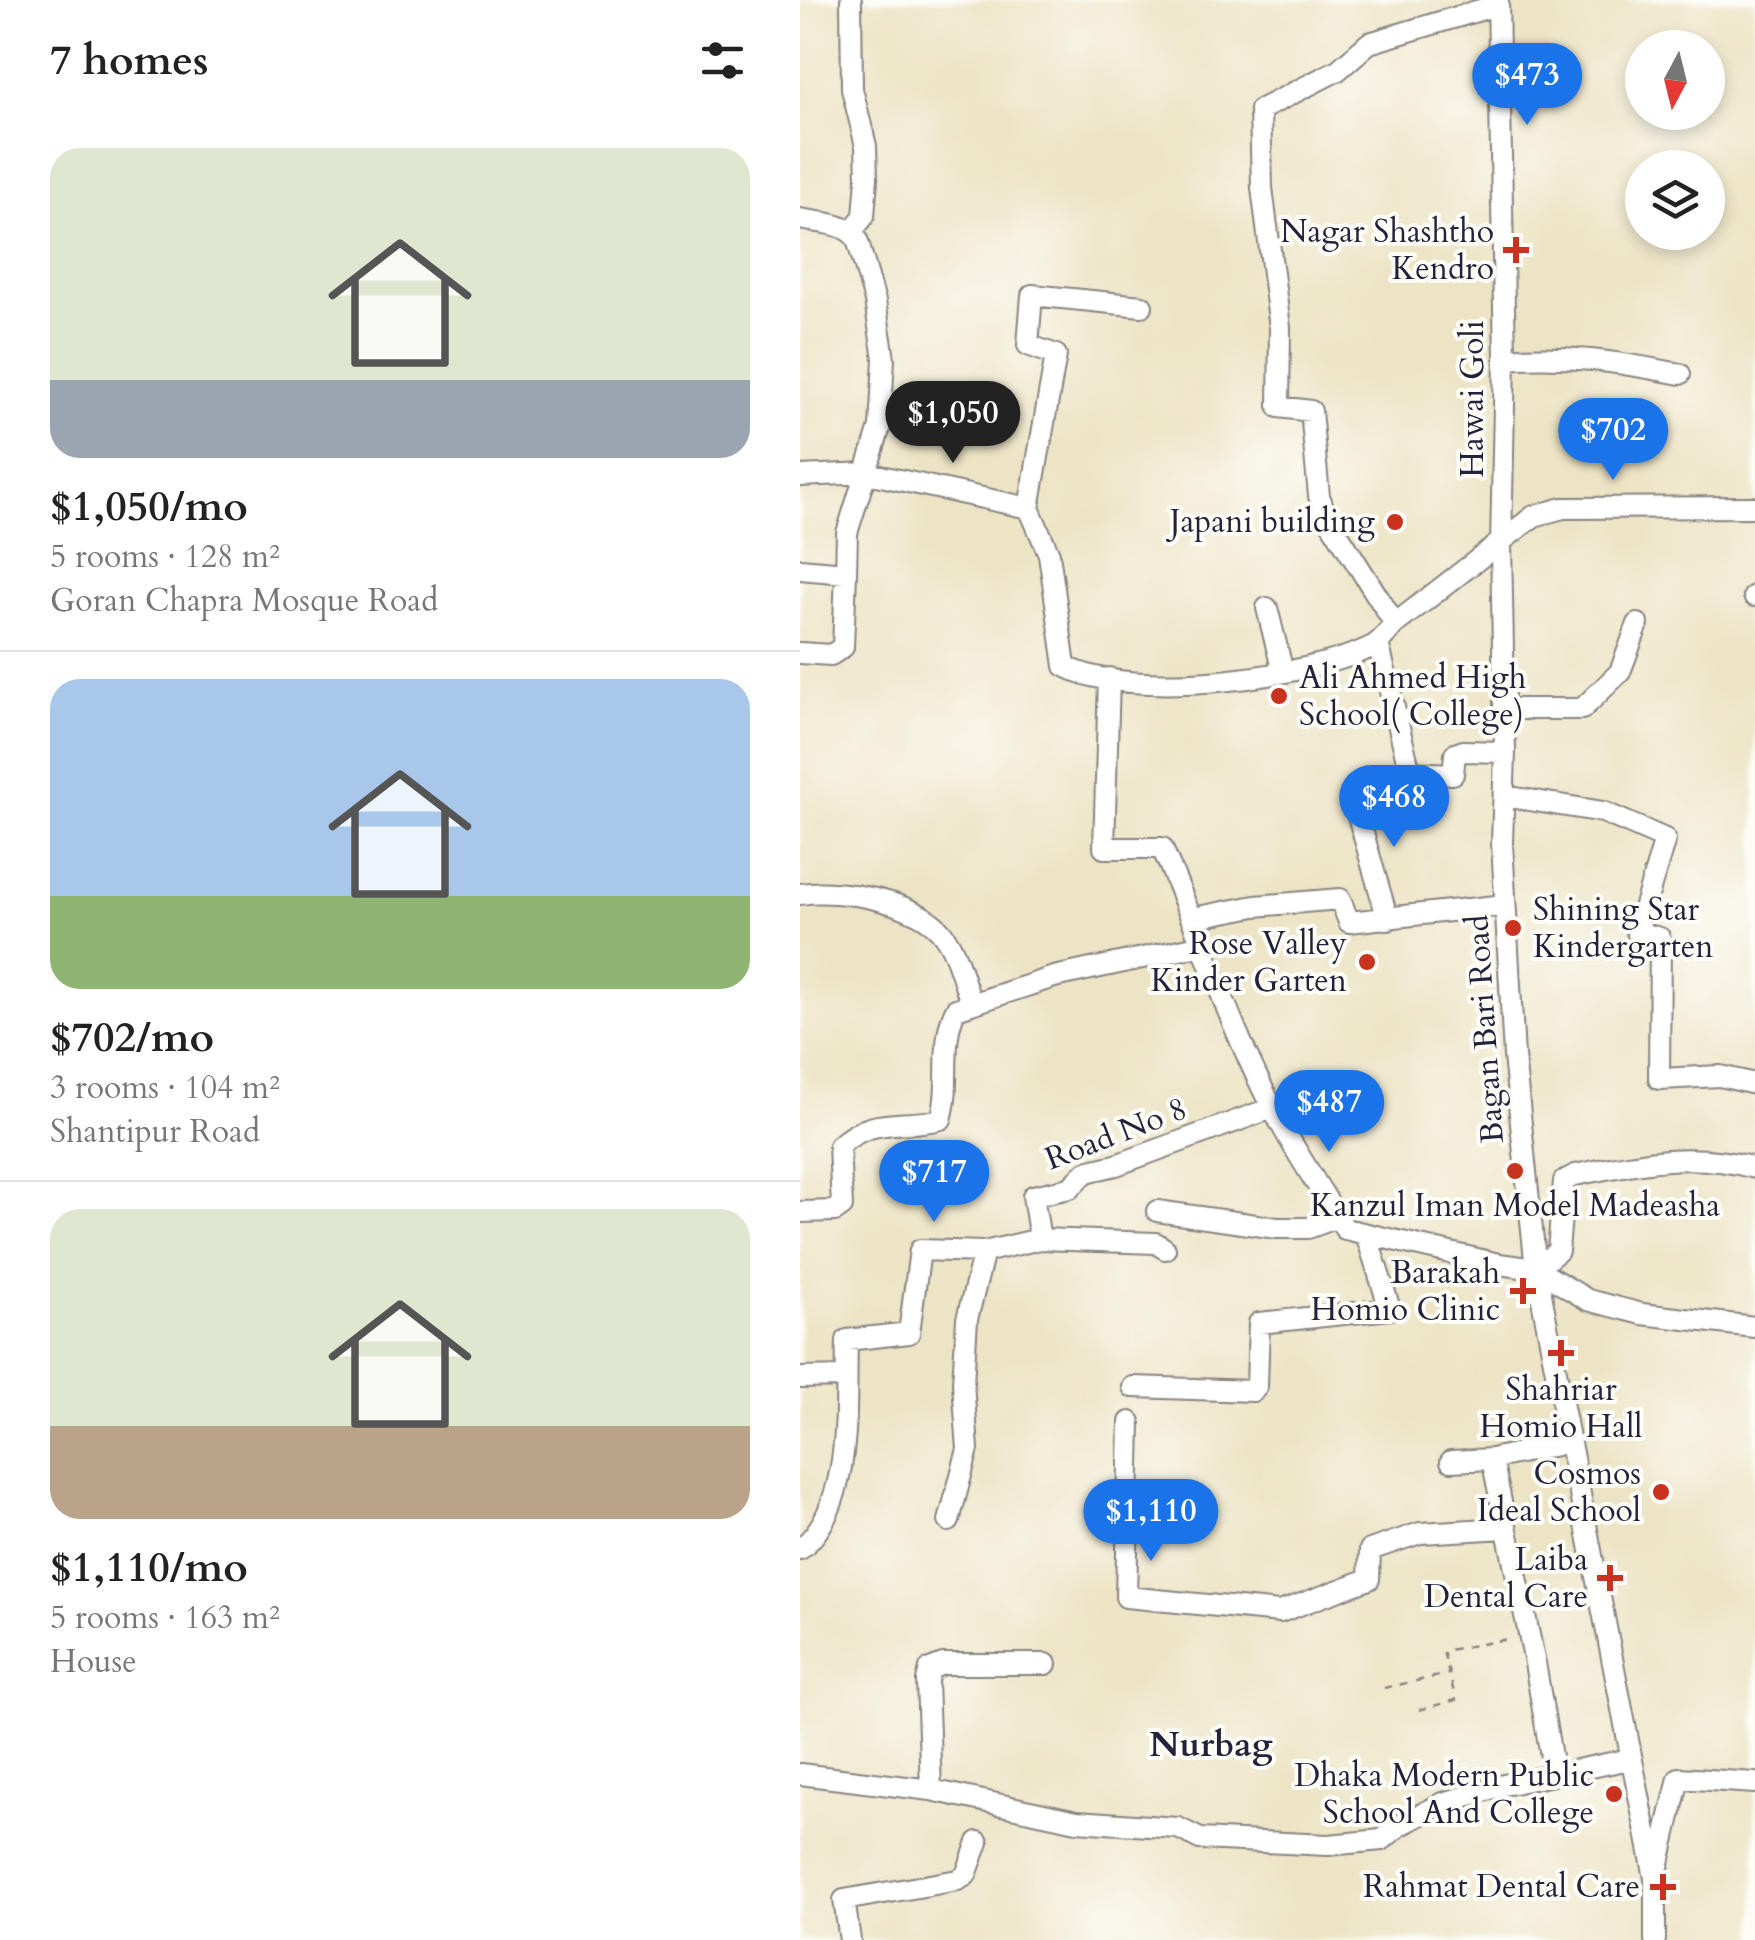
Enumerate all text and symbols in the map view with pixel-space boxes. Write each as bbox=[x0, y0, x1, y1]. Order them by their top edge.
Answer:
north arrow bbox=[1625, 30, 1725, 130]
map controls bbox=[1625, 30, 1725, 250]
text: 7 homes bbox=[50, 32, 208, 89]
icon: filters bbox=[695, 33, 750, 88]
pin: $473 bbox=[1468, 43, 1586, 128]
text: $473 bbox=[1494, 53, 1560, 97]
button: layers bbox=[1625, 150, 1725, 250]
place label: Nagar Shashtho Kendro bbox=[1280, 210, 1494, 291]
icon: home bbox=[310, 213, 490, 393]
marker: Nagar Shashtho Kendro bbox=[1503, 237, 1529, 263]
street label: Hawai Goli bbox=[1451, 320, 1495, 478]
pin: $1,050 bbox=[872, 381, 1034, 466]
text: $1,050 bbox=[907, 391, 999, 435]
pin: $702 bbox=[1554, 398, 1672, 483]
text: $702 bbox=[1580, 408, 1646, 452]
text: $1,050/mo bbox=[50, 478, 248, 535]
place label: Japani building bbox=[1166, 500, 1375, 544]
marker: Japani building bbox=[1384, 511, 1406, 533]
text: 5 rooms · 128 m² bbox=[50, 535, 280, 579]
text: Goran Chapra Mosque Road bbox=[50, 579, 438, 623]
place label: Ali Ahmed High School( College) bbox=[1299, 656, 1527, 737]
marker: Ali Ahmed High School( College) bbox=[1268, 685, 1290, 707]
icon: home bbox=[310, 744, 490, 924]
pin: $468 bbox=[1335, 765, 1453, 850]
text: $468 bbox=[1361, 775, 1427, 819]
place label: Shining Star Kindergarten bbox=[1533, 888, 1714, 969]
street label: Bagan Bari Road bbox=[1455, 913, 1515, 1145]
marker: Shining Star Kindergarten bbox=[1502, 917, 1524, 939]
place label: Rose Valley Kinder Garten bbox=[1151, 922, 1347, 1003]
marker: Rose Valley Kinder Garten bbox=[1356, 951, 1378, 973]
text: $702/mo bbox=[50, 1009, 214, 1066]
text: 3 rooms · 104 m² bbox=[50, 1066, 280, 1110]
pin: $487 bbox=[1270, 1070, 1388, 1155]
text: $487 bbox=[1296, 1080, 1362, 1124]
street label: Road No 8 bbox=[1039, 1087, 1193, 1181]
text: Shantipur Road bbox=[50, 1110, 260, 1154]
pin: $717 bbox=[875, 1140, 993, 1225]
text: $717 bbox=[901, 1150, 967, 1194]
marker: Kanzul Iman Model Madeasha bbox=[1504, 1160, 1526, 1182]
place label: Kanzul Iman Model Madeasha bbox=[1310, 1184, 1720, 1228]
place label: Barakah Homio Clinic bbox=[1311, 1251, 1500, 1332]
icon: home bbox=[310, 1274, 490, 1454]
marker: Barakah Homio Clinic bbox=[1510, 1278, 1536, 1304]
marker: Shahriar Homio Hall bbox=[1548, 1340, 1574, 1366]
place label: Shahriar Homio Hall bbox=[1480, 1368, 1642, 1449]
place label: Cosmos Ideal School bbox=[1477, 1452, 1641, 1533]
pin: $1,110 bbox=[1070, 1479, 1232, 1564]
marker: Cosmos Ideal School bbox=[1650, 1481, 1672, 1503]
text: $1,110 bbox=[1105, 1489, 1197, 1533]
place label: Laiba Dental Care bbox=[1424, 1538, 1588, 1619]
text: $1,110/mo bbox=[50, 1539, 248, 1596]
marker: Laiba Dental Care bbox=[1597, 1565, 1623, 1591]
text: 5 rooms · 163 m² bbox=[50, 1596, 280, 1640]
text: House bbox=[50, 1640, 137, 1684]
district label: Nurbag bbox=[1149, 1721, 1273, 1769]
place label: Dhaka Modern Public School And College bbox=[1294, 1754, 1594, 1835]
marker: Dhaka Modern Public School And College bbox=[1603, 1783, 1625, 1805]
place label: Rahmat Dental Care bbox=[1363, 1865, 1640, 1909]
marker: Rahmat Dental Care bbox=[1650, 1874, 1676, 1900]

